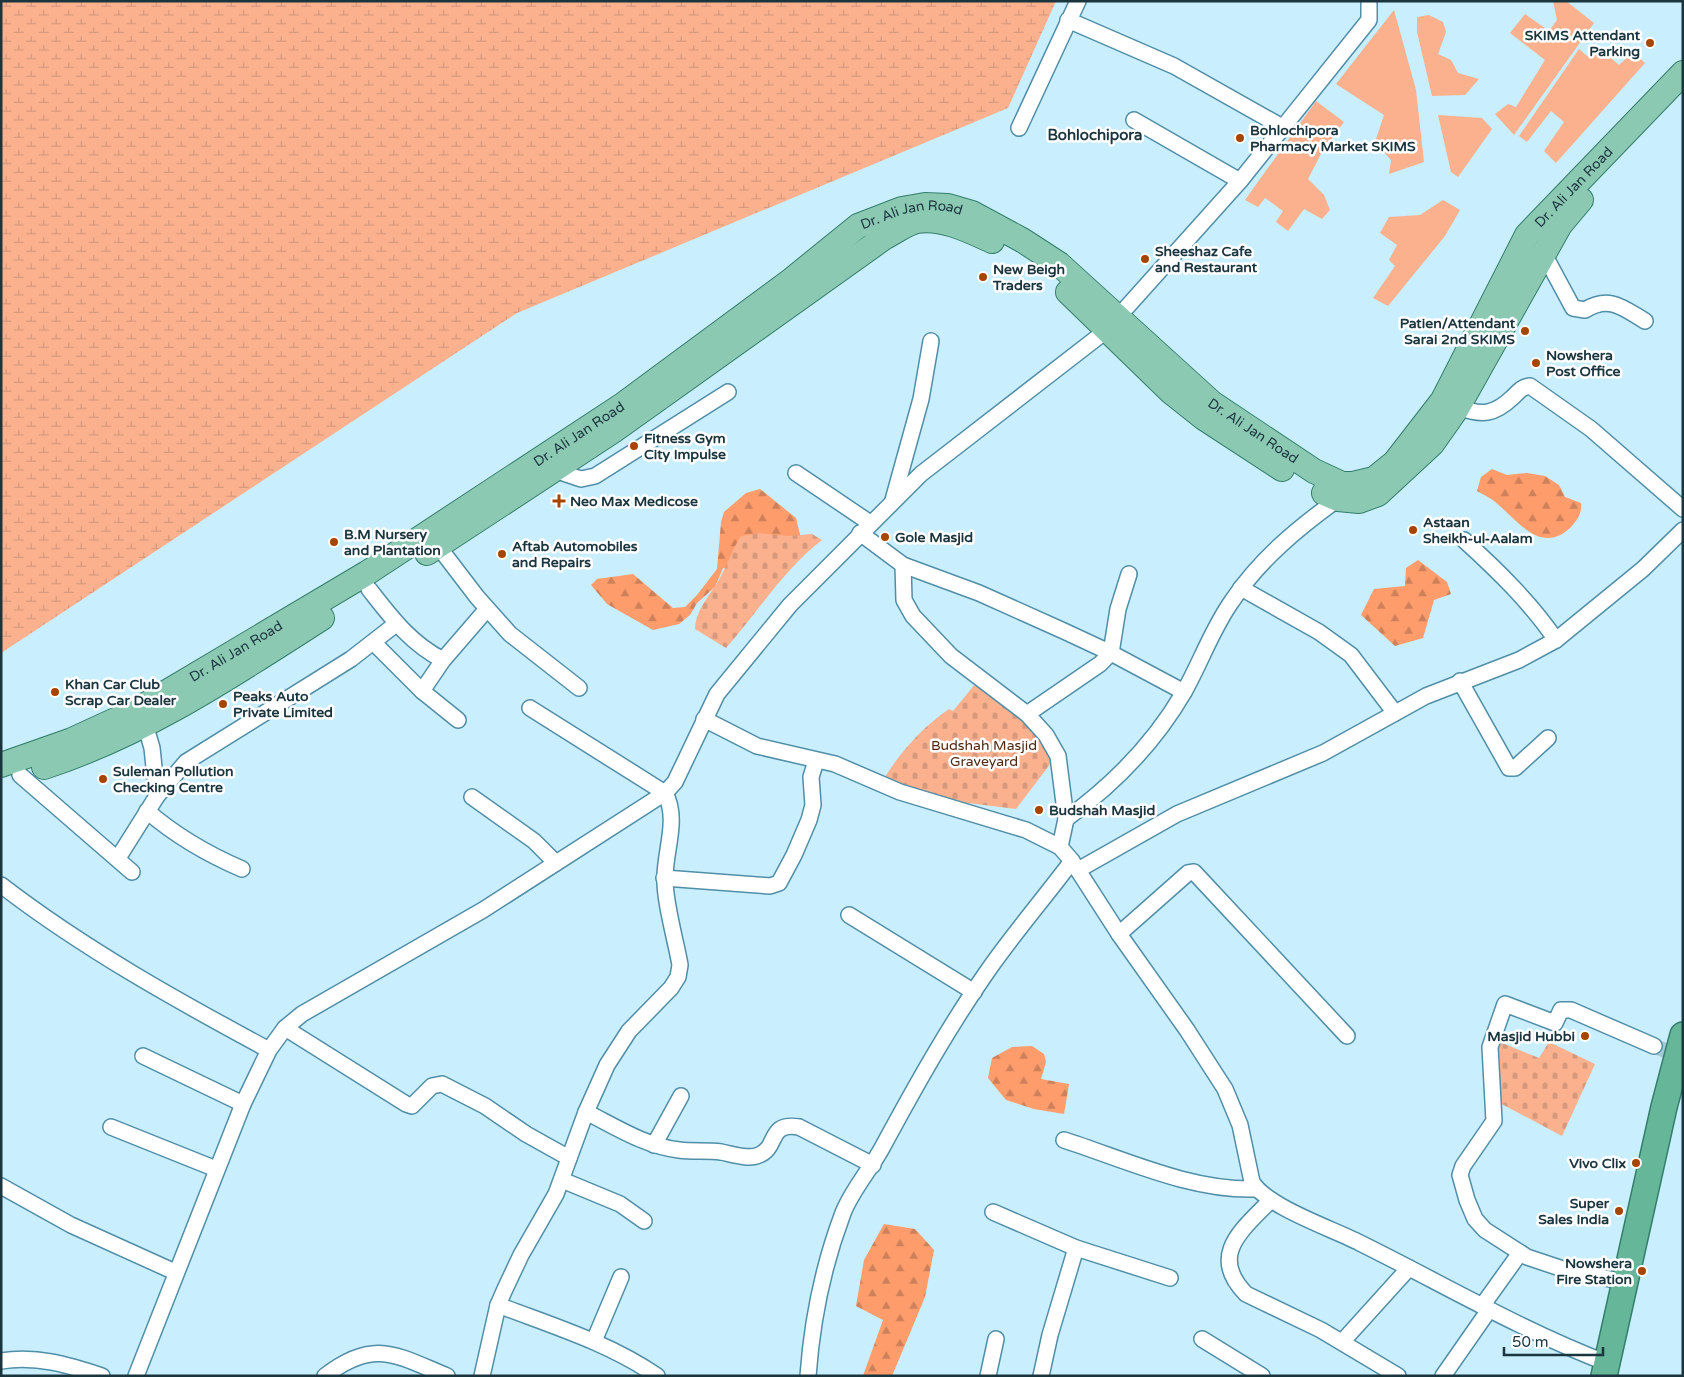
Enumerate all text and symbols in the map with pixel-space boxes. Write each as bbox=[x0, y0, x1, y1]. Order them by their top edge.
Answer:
place label: SKIMS Attendant Parking bbox=[1525, 27, 1641, 60]
marker: SKIMS Attendant Parking bbox=[1644, 37, 1656, 49]
place label: Bohlochipora Pharmacy Market SKIMS bbox=[1250, 122, 1416, 155]
district label: Bohlochipora bbox=[1047, 126, 1143, 145]
marker: Bohlochipora Pharmacy Market SKIMS bbox=[1234, 132, 1246, 144]
street label: Dr. Ali Jan Road bbox=[1531, 143, 1616, 231]
street label: Dr. Ali Jan Road bbox=[858, 196, 965, 233]
place label: Sheeshaz Cafe and Restaurant bbox=[1155, 243, 1258, 276]
marker: Sheeshaz Cafe and Restaurant bbox=[1139, 253, 1151, 265]
place label: New Beigh Traders bbox=[992, 261, 1065, 294]
marker: New Beigh Traders bbox=[977, 271, 989, 283]
place label: Patien/Attendant Sarai 2nd SKIMS bbox=[1400, 315, 1516, 348]
marker: Patien/Attendant Sarai 2nd SKIMS bbox=[1519, 325, 1531, 337]
place label: Nowshera Post Office bbox=[1546, 347, 1621, 380]
marker: Nowshera Post Office bbox=[1530, 357, 1542, 369]
street label: Dr. Ali Jan Road bbox=[1205, 394, 1302, 467]
street label: Dr. Ali Jan Road bbox=[530, 398, 627, 470]
place label: Fitness Gym City Impulse bbox=[644, 430, 726, 463]
marker: Fitness Gym City Impulse bbox=[628, 440, 640, 452]
place label: Neo Max Medicose bbox=[570, 493, 698, 510]
marker: Neo Max Medicose bbox=[552, 494, 566, 508]
place label: Astaan Sheikh-ul-Aalam bbox=[1423, 514, 1533, 547]
marker: Astaan Sheikh-ul-Aalam bbox=[1407, 524, 1419, 536]
place label: B.M Nursery and Plantation bbox=[344, 526, 441, 559]
place label: Gole Masjid bbox=[895, 529, 973, 546]
marker: Gole Masjid bbox=[879, 531, 891, 543]
marker: B.M Nursery and Plantation bbox=[328, 536, 340, 548]
place label: Aftab Automobiles and Repairs bbox=[512, 538, 638, 571]
marker: Aftab Automobiles and Repairs bbox=[496, 548, 508, 560]
street label: Dr. Ali Jan Road bbox=[186, 617, 286, 685]
place label: Khan Car Club Scrap Car Dealer bbox=[65, 676, 177, 709]
marker: Khan Car Club Scrap Car Dealer bbox=[49, 686, 61, 698]
place label: Peaks Auto Private Limited bbox=[233, 688, 333, 721]
marker: Peaks Auto Private Limited bbox=[217, 698, 229, 710]
park label: Budshah Masjid Graveyard bbox=[931, 737, 1037, 770]
place label: Suleman Pollution Checking Centre bbox=[113, 763, 233, 796]
marker: Suleman Pollution Checking Centre bbox=[97, 773, 109, 785]
place label: Budshah Masjid bbox=[1049, 802, 1155, 819]
marker: Budshah Masjid bbox=[1033, 804, 1045, 816]
place label: Masjid Hubbi bbox=[1487, 1028, 1575, 1045]
marker: Masjid Hubbi bbox=[1579, 1030, 1591, 1042]
place label: Vivo Clix bbox=[1569, 1155, 1626, 1172]
marker: Vivo Clix bbox=[1630, 1157, 1642, 1169]
place label: Super Sales India bbox=[1538, 1195, 1610, 1228]
marker: Super Sales India bbox=[1613, 1205, 1625, 1217]
place label: Nowshera Fire Station bbox=[1556, 1255, 1632, 1288]
marker: Nowshera Fire Station bbox=[1636, 1265, 1648, 1277]
scale bar bbox=[1504, 1324, 1603, 1356]
text: 50 m bbox=[1512, 1333, 1549, 1351]

